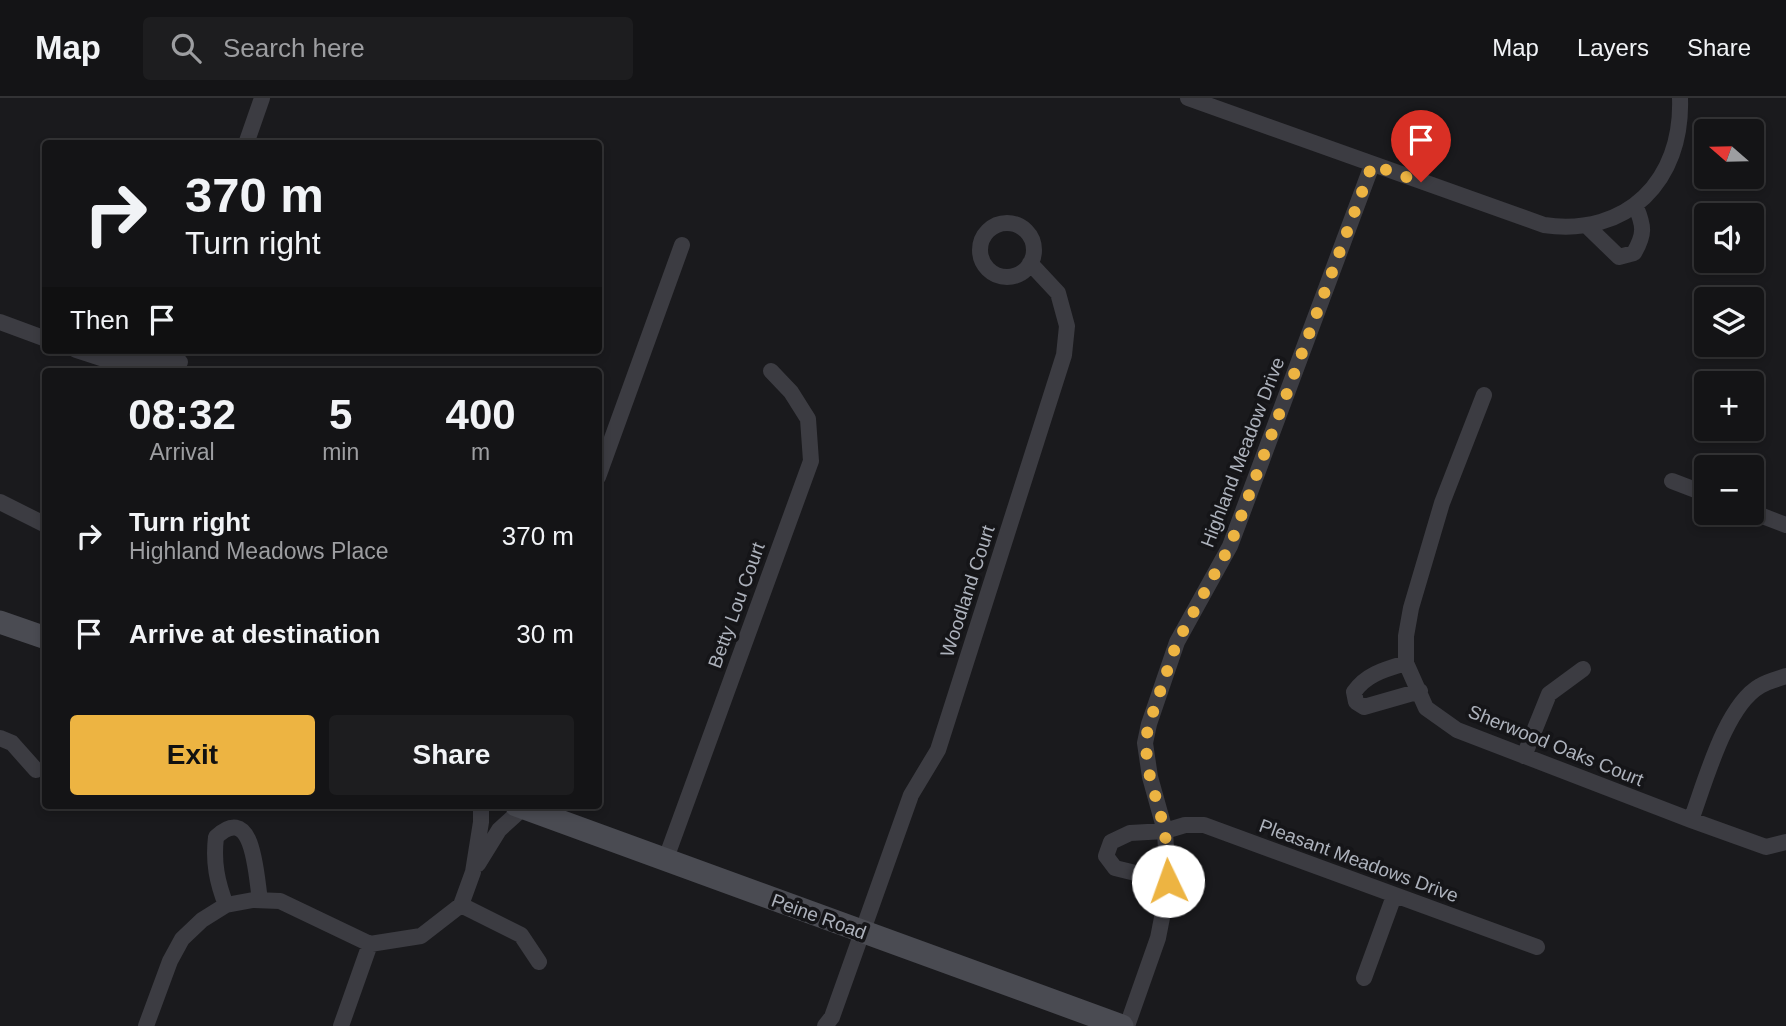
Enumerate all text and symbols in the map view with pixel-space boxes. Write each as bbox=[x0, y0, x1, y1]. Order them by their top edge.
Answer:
search box bbox=[143, 17, 633, 80]
text: Map bbox=[35, 29, 101, 66]
icon: search bbox=[167, 29, 205, 67]
text: Search here bbox=[223, 33, 365, 63]
text: Map bbox=[1492, 34, 1539, 61]
text: Layers bbox=[1577, 34, 1649, 61]
text: Share bbox=[1687, 34, 1751, 61]
pin bbox=[1391, 110, 1451, 182]
north arrow bbox=[1694, 119, 1764, 189]
map controls bbox=[1694, 119, 1764, 525]
icon: arrive bbox=[1402, 121, 1440, 159]
icon: right bbox=[70, 168, 161, 259]
text: 370 m bbox=[185, 168, 324, 222]
button: sound bbox=[1694, 203, 1764, 273]
text: Turn right bbox=[185, 225, 321, 261]
button: layers bbox=[1694, 287, 1764, 357]
icon: arrive bbox=[143, 301, 181, 339]
text: Then bbox=[70, 305, 129, 335]
street label: Highland Meadow Drive bbox=[1197, 354, 1288, 550]
button: + bbox=[1694, 371, 1764, 441]
text: 08:32 bbox=[128, 391, 236, 438]
text: 5 bbox=[329, 391, 352, 438]
text: 400 bbox=[446, 391, 516, 438]
text: Arrival bbox=[149, 439, 215, 465]
text: min bbox=[322, 439, 359, 465]
text: m bbox=[471, 439, 490, 465]
button: − bbox=[1694, 455, 1764, 525]
text: Turn right bbox=[129, 507, 250, 537]
icon: right bbox=[70, 517, 108, 555]
text: 370 m bbox=[502, 521, 574, 551]
street label: Woodland Court bbox=[936, 522, 999, 660]
text: Highland Meadows Place bbox=[129, 538, 389, 564]
street label: Betty Lou Court bbox=[704, 539, 769, 671]
icon: arrive bbox=[70, 615, 108, 653]
text: Arrive at destination bbox=[129, 619, 380, 649]
text: 30 m bbox=[516, 619, 574, 649]
street label: Sherwood Oaks Court bbox=[1465, 701, 1647, 790]
button: Exit bbox=[70, 715, 315, 795]
button: Share bbox=[329, 715, 574, 795]
street label: Pleasant Meadows Drive bbox=[1256, 815, 1461, 906]
position arrow bbox=[1131, 844, 1205, 918]
street label: Peine Road bbox=[769, 890, 869, 943]

